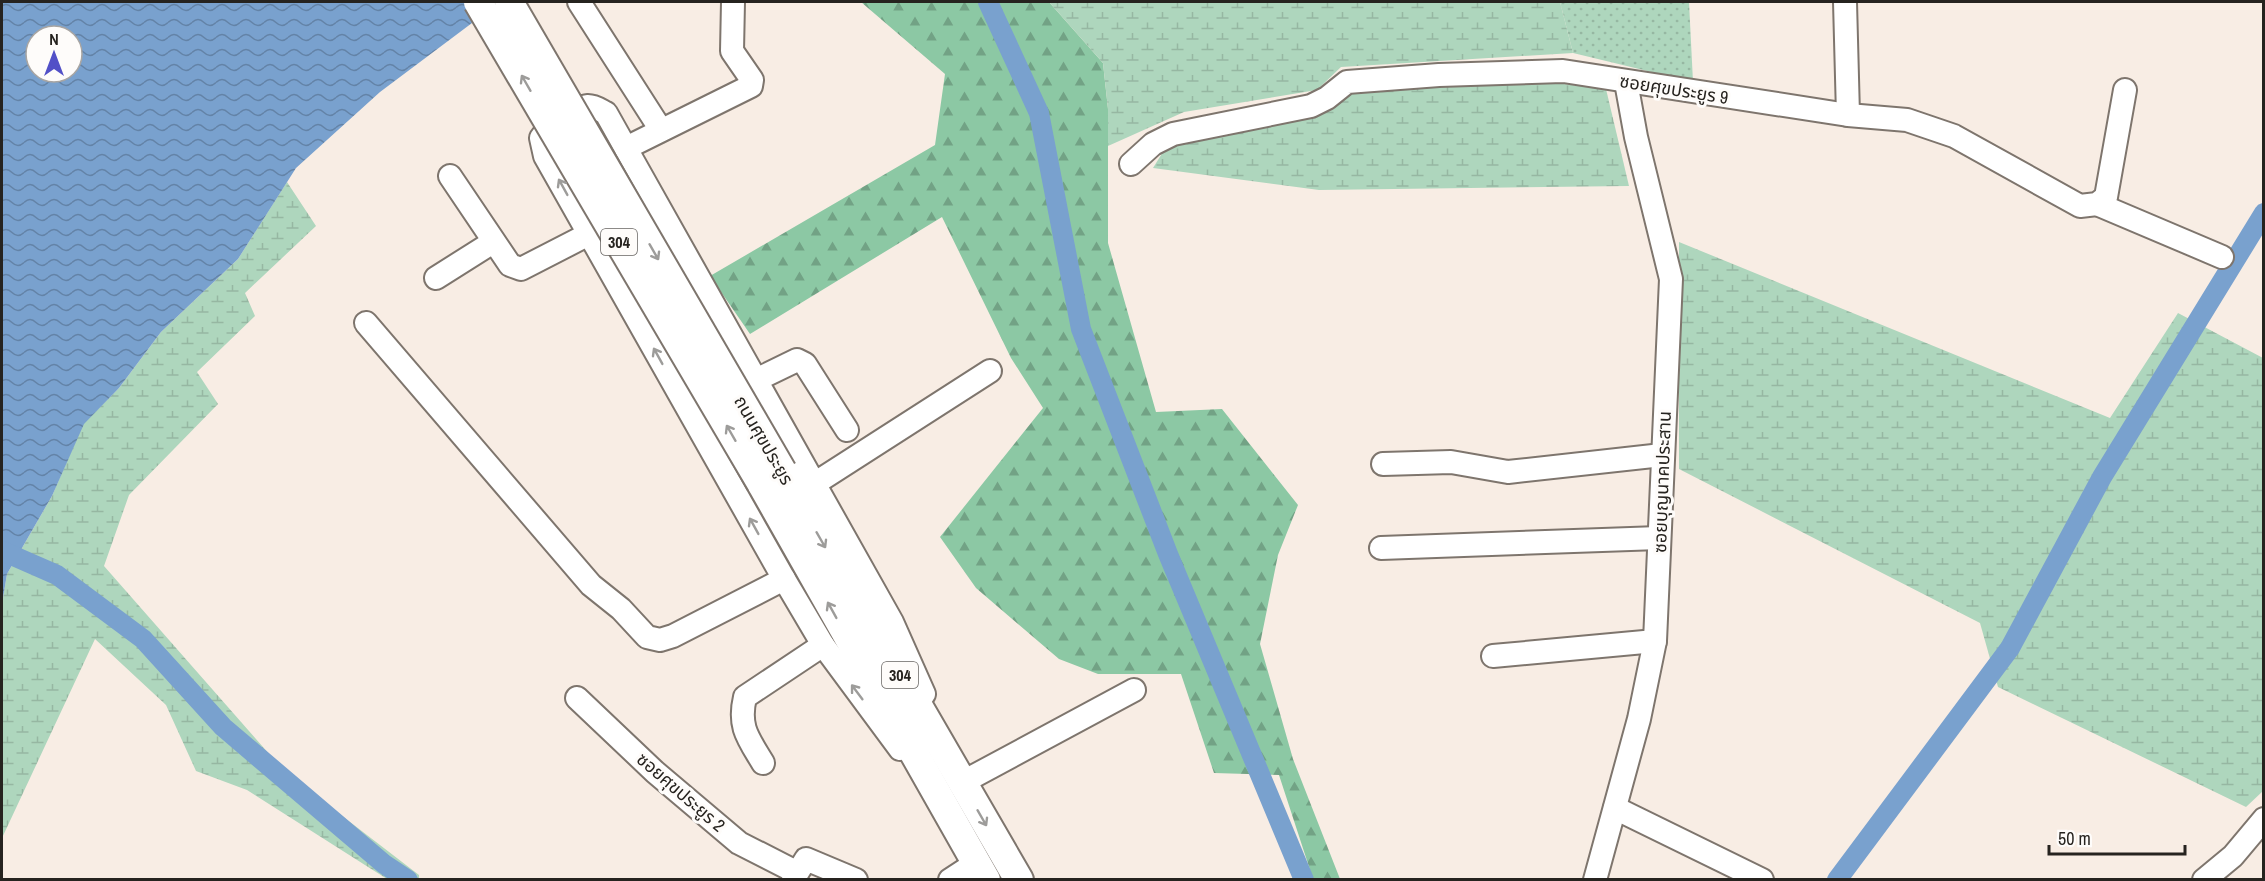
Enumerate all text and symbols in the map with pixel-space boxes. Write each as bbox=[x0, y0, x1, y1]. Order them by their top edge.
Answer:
north arrow bbox=[24, 24, 84, 84]
text: N bbox=[49, 28, 59, 50]
street label: ซอยศุขประยูร 9 bbox=[1618, 68, 1730, 110]
one-way arrow bbox=[520, 75, 532, 92]
one-way arrow bbox=[556, 178, 568, 195]
road number: 304 bbox=[601, 229, 637, 255]
one-way arrow bbox=[649, 243, 661, 260]
one-way arrow bbox=[652, 348, 663, 366]
street label: ถนนศุขประยูร bbox=[728, 391, 800, 489]
street label: ซอยบุญนาคประสาน bbox=[1647, 411, 1677, 553]
one-way arrow bbox=[725, 425, 737, 442]
one-way arrow bbox=[748, 518, 760, 535]
one-way arrow bbox=[816, 531, 828, 548]
one-way arrow bbox=[826, 602, 838, 619]
road number: 304 bbox=[882, 662, 918, 688]
one-way arrow bbox=[851, 684, 863, 700]
street label: ซอยศุขประยูร 2 bbox=[631, 747, 731, 837]
one-way arrow bbox=[977, 809, 989, 826]
scale bar bbox=[2049, 818, 2186, 856]
text: 50 m bbox=[2058, 826, 2091, 851]

